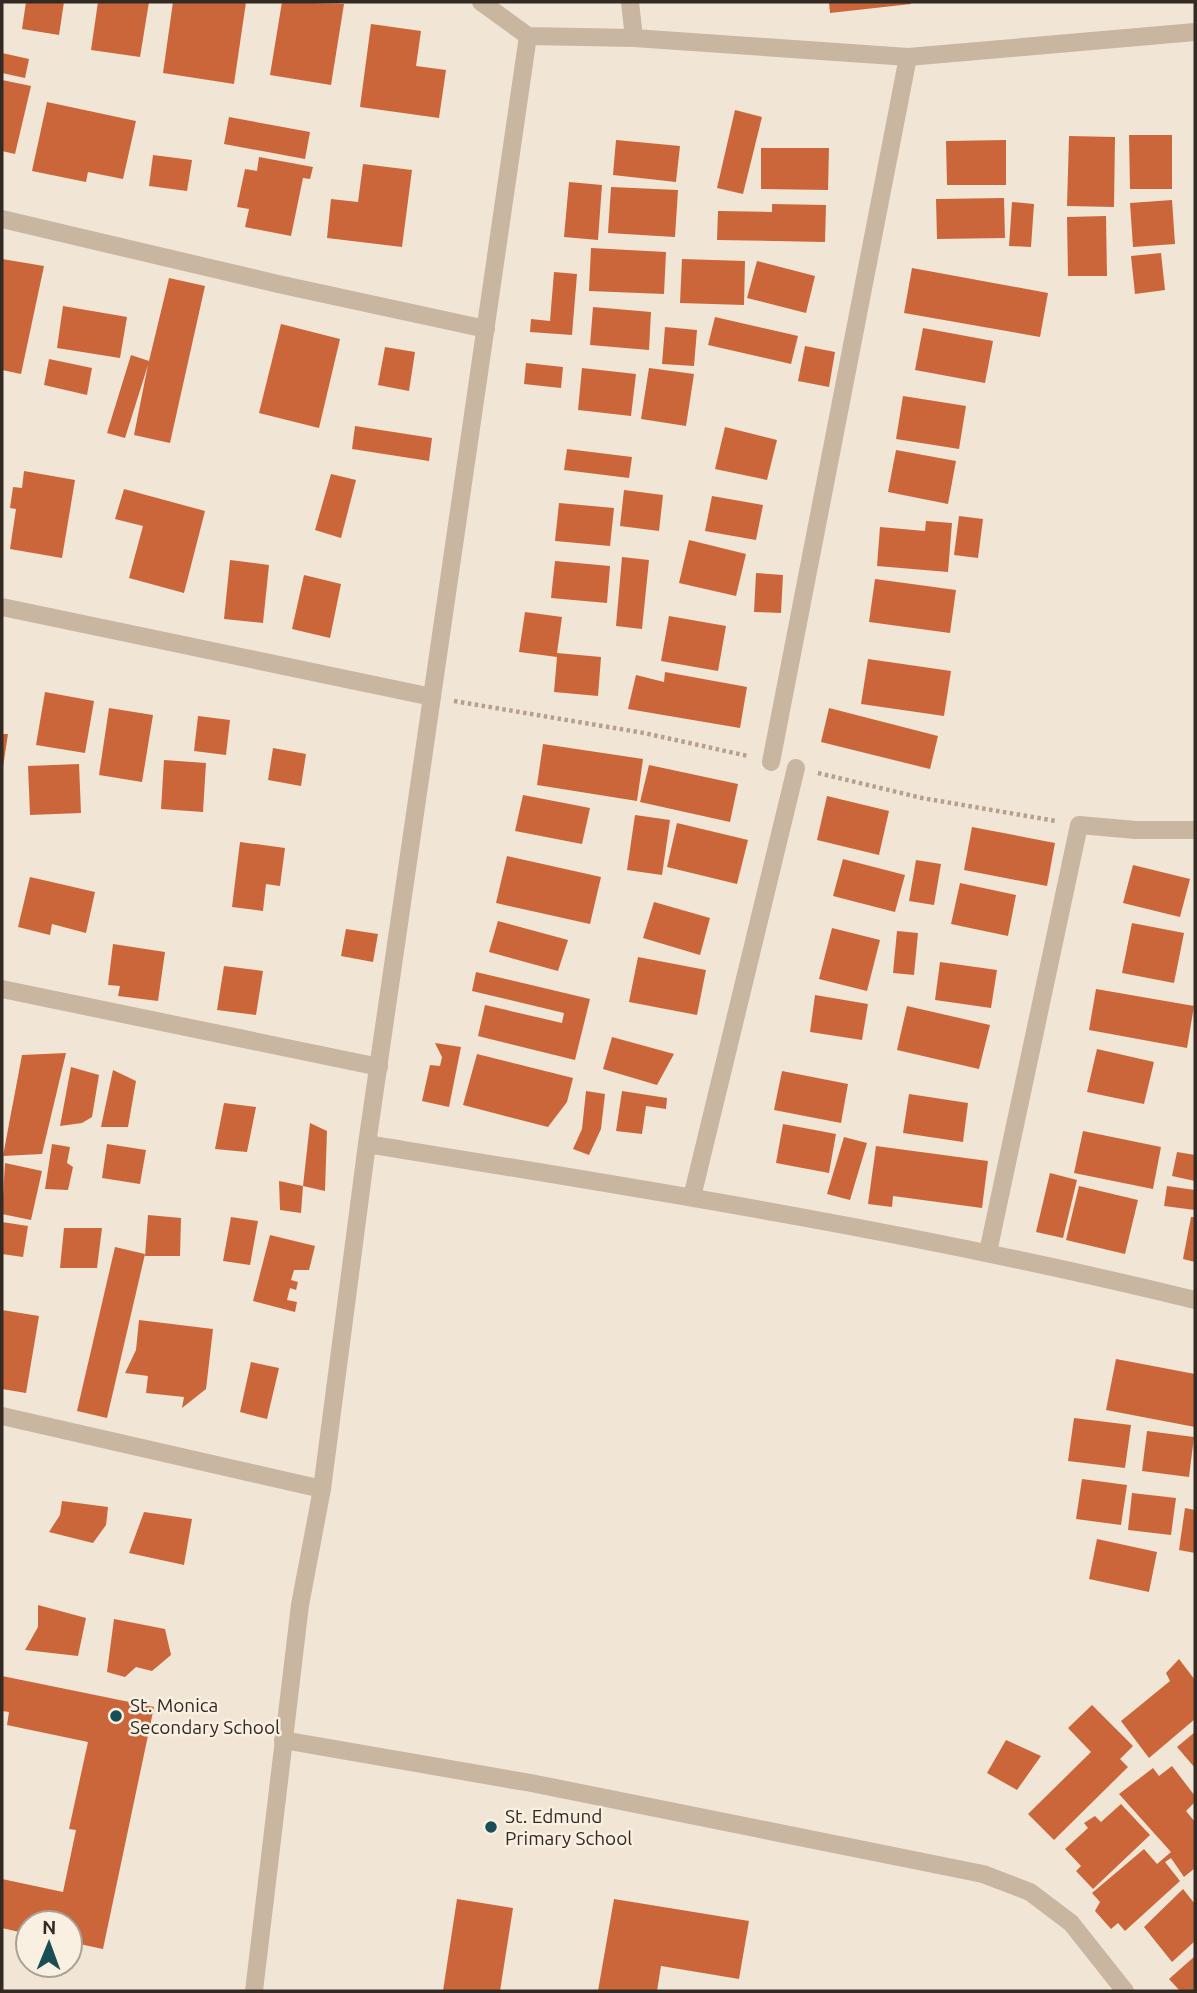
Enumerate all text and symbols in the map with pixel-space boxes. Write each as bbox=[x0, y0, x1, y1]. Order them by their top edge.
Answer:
place label: St. Monica Secondary School bbox=[130, 1694, 280, 1738]
marker: St. Monica Secondary School bbox=[108, 1708, 124, 1724]
place label: St. Edmund Primary School bbox=[505, 1805, 632, 1849]
marker: St. Edmund Primary School bbox=[483, 1819, 499, 1835]
north arrow bbox=[14, 1909, 84, 1979]
text: N bbox=[42, 1916, 57, 1938]

